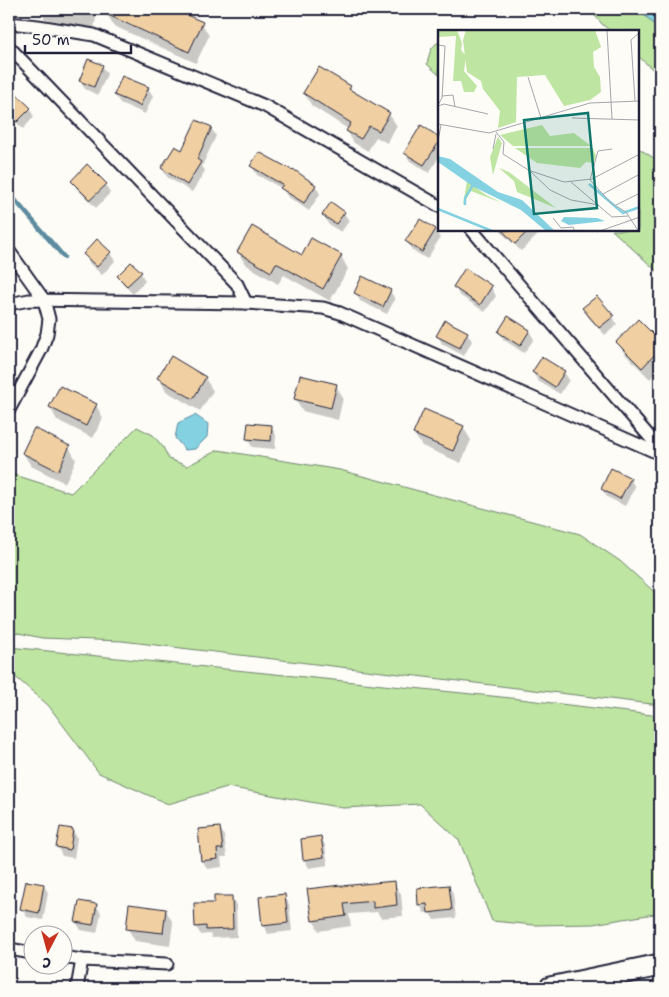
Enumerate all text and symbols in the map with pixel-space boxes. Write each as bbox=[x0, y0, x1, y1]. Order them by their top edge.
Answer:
scale bar bbox=[25, 22, 131, 54]
text: 50 m bbox=[32, 30, 70, 50]
inset map bbox=[438, 30, 639, 231]
north arrow bbox=[22, 924, 72, 974]
text: С bbox=[41, 954, 52, 972]

